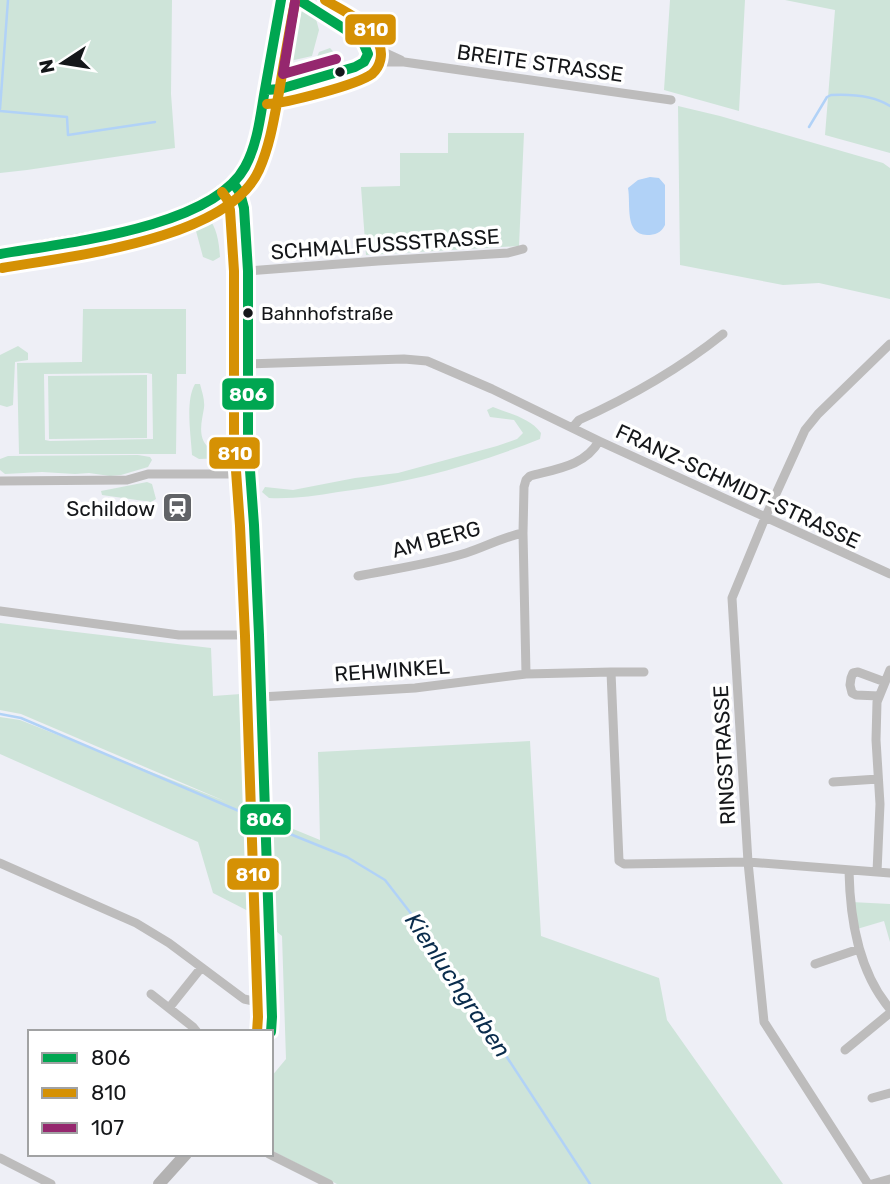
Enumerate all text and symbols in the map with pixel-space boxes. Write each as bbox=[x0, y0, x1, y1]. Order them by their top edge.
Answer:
line badge: 810 bbox=[344, 13, 397, 46]
text: 810 bbox=[353, 18, 389, 41]
north arrow bbox=[28, 28, 98, 98]
street label: BREITE STRASSE bbox=[455, 39, 625, 87]
text: N bbox=[34, 57, 60, 76]
unlabelled marker bbox=[333, 65, 347, 79]
street label: SCHMALFUSSSTRASSE bbox=[270, 224, 500, 264]
place label: Bahnhofstraße bbox=[261, 302, 393, 325]
marker: Bahnhofstraße bbox=[241, 306, 255, 320]
line badge: 806 bbox=[221, 377, 275, 411]
text: 806 bbox=[229, 383, 267, 406]
street label: FRANZ-SCHMIDT-STRASSE bbox=[612, 418, 864, 554]
line badge: 810 bbox=[208, 436, 261, 470]
text: 810 bbox=[217, 442, 253, 465]
station icon: Schildow bbox=[161, 491, 195, 525]
place label: Schildow bbox=[66, 496, 155, 521]
street label: AM BERG bbox=[389, 515, 483, 563]
street label: REHWINKEL bbox=[333, 653, 451, 687]
street label: RINGSTRASSE bbox=[708, 684, 740, 826]
line badge: 806 bbox=[239, 803, 292, 836]
text: 806 bbox=[246, 808, 284, 831]
line badge: 810 bbox=[226, 857, 280, 891]
text: 810 bbox=[235, 863, 271, 886]
water label: Kienluchgraben bbox=[399, 907, 517, 1063]
legend bbox=[28, 1030, 273, 1156]
text: 806 bbox=[91, 1045, 130, 1070]
text: 810 bbox=[91, 1080, 127, 1105]
text: 107 bbox=[91, 1115, 124, 1140]

